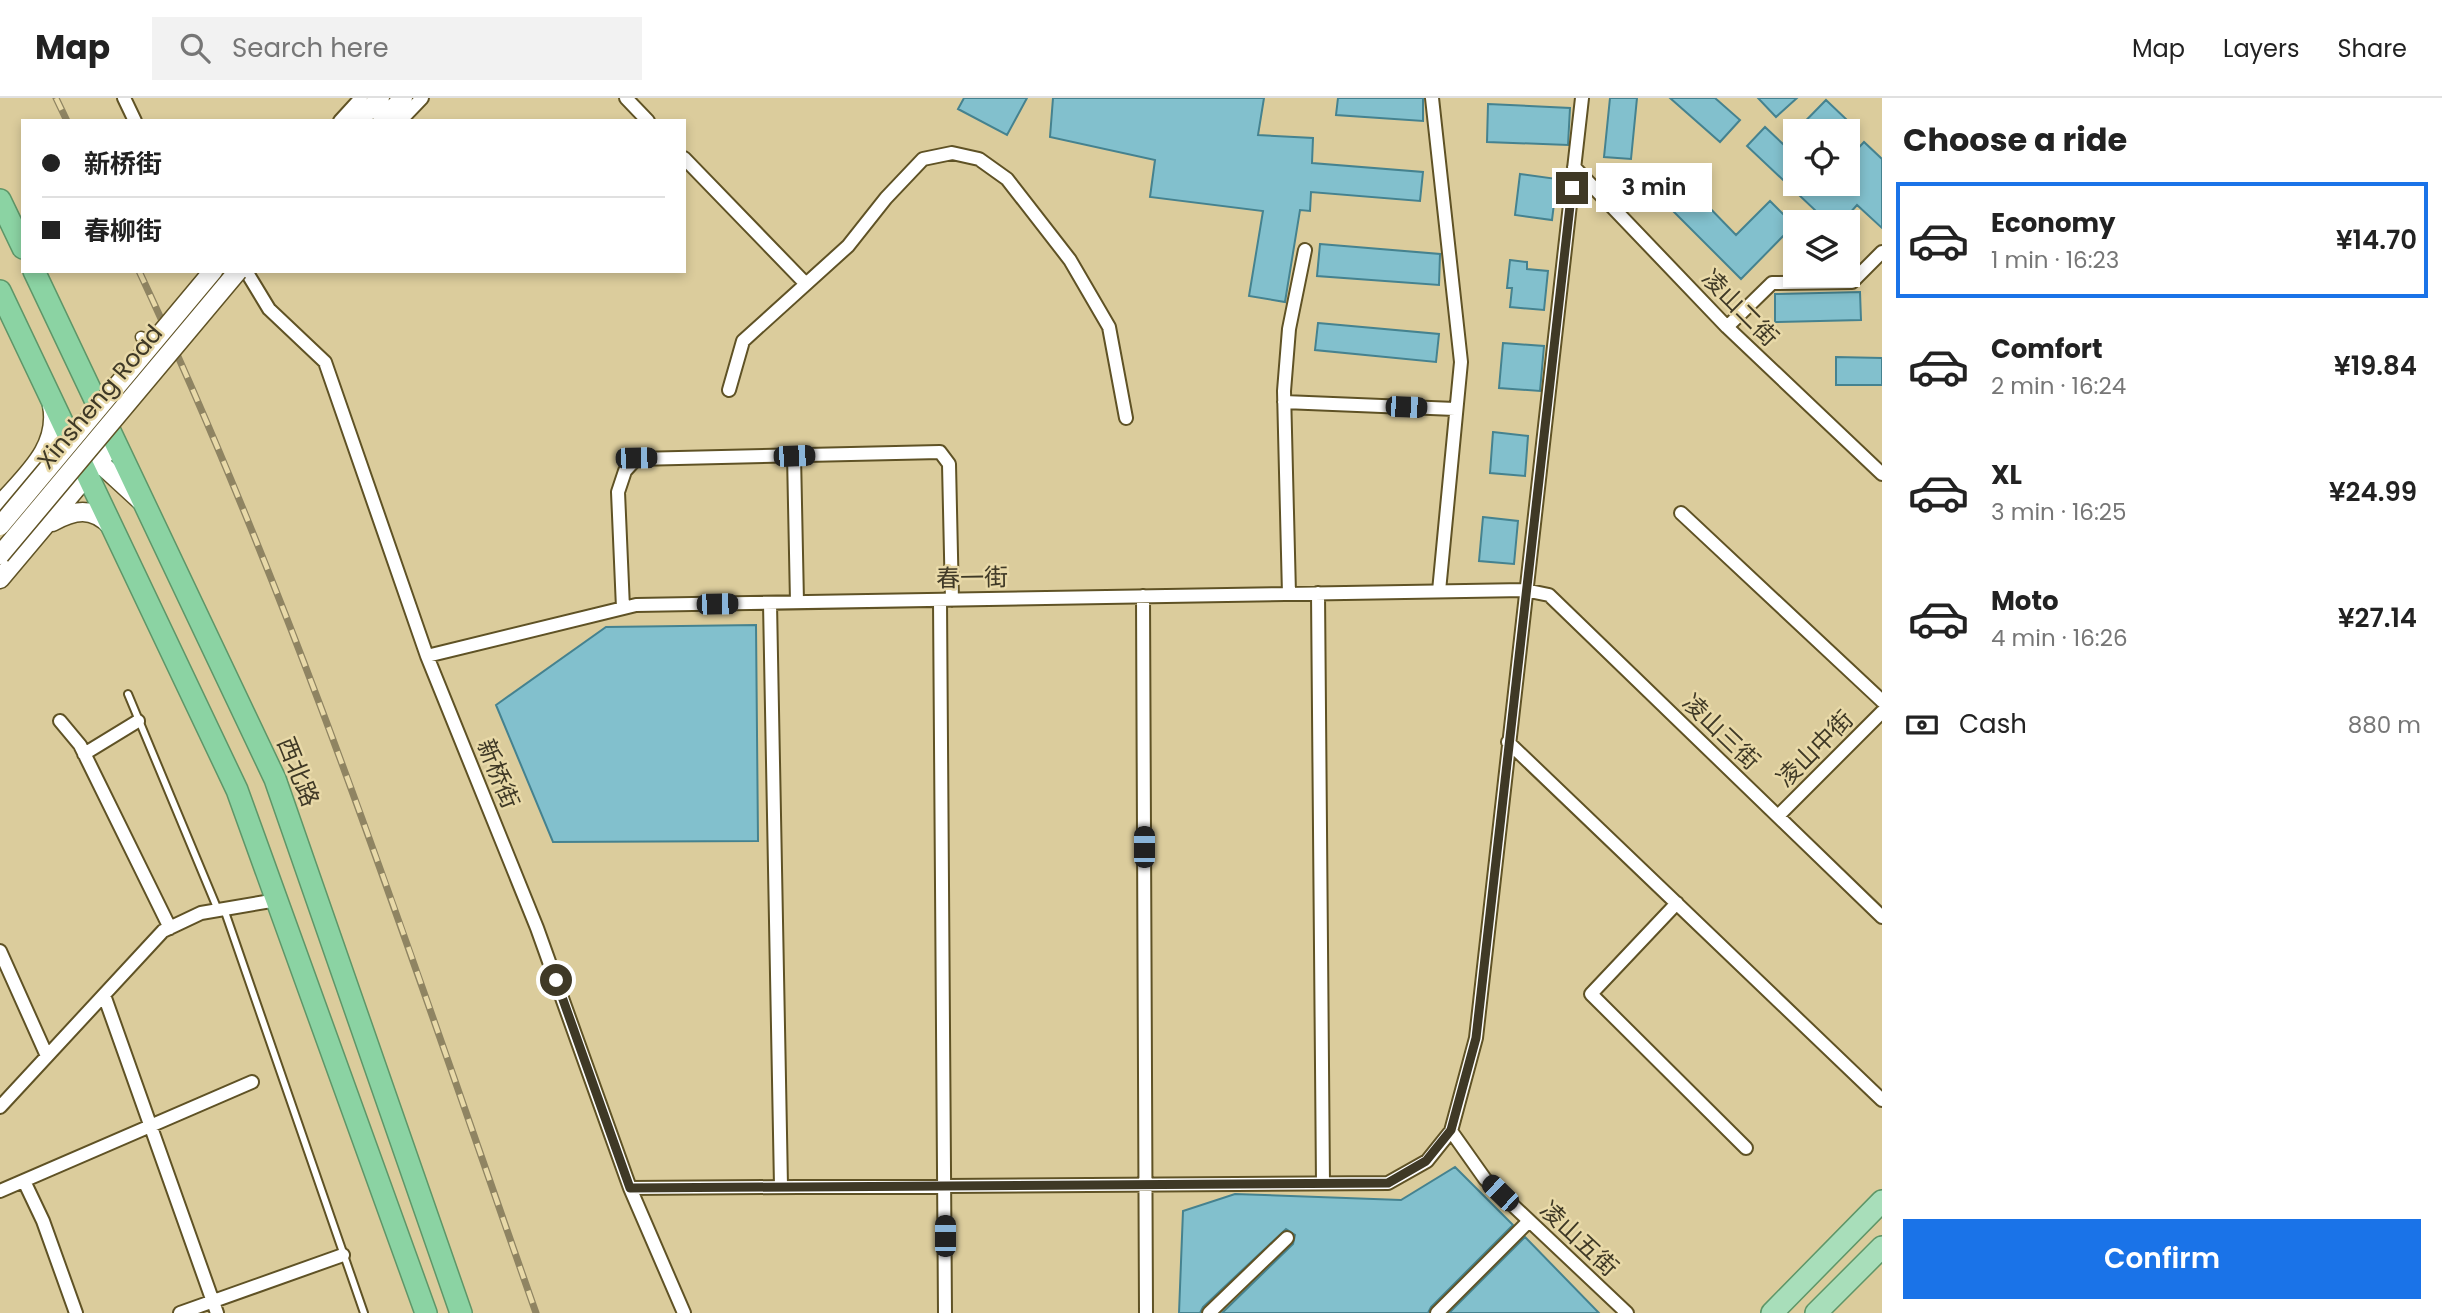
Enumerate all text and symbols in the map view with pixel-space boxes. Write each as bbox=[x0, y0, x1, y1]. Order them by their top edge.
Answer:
search box bbox=[152, 17, 642, 80]
text: Map bbox=[35, 24, 110, 71]
icon: search bbox=[176, 29, 214, 67]
text: Search here bbox=[232, 30, 389, 66]
text: Map bbox=[2132, 32, 2185, 65]
text: Layers bbox=[2223, 32, 2299, 65]
text: Share bbox=[2337, 32, 2407, 65]
text: Choose a ride bbox=[1903, 117, 2127, 162]
map controls bbox=[1783, 119, 1860, 287]
button: locate bbox=[1783, 119, 1860, 196]
text: 新桥街 bbox=[84, 146, 162, 182]
callout: 3 min bbox=[1596, 164, 1712, 212]
text: 3 min bbox=[1622, 171, 1686, 203]
route end bbox=[1556, 172, 1588, 204]
text: Economy bbox=[1991, 205, 2115, 241]
icon: car bbox=[1907, 209, 1970, 272]
button: layers bbox=[1783, 210, 1860, 287]
text: 春柳街 bbox=[84, 213, 162, 249]
text: ¥14.70 bbox=[2336, 222, 2417, 258]
text: 1 min · 16:23 bbox=[1991, 244, 2119, 276]
street label: 凌山二街 bbox=[1695, 262, 1786, 353]
street label: Xinsheng Road bbox=[29, 317, 170, 476]
text: Comfort bbox=[1991, 331, 2103, 367]
icon: car bbox=[1907, 335, 1970, 398]
text: ¥19.84 bbox=[2334, 348, 2417, 384]
text: 2 min · 16:24 bbox=[1991, 370, 2126, 402]
car bbox=[1385, 396, 1428, 418]
car bbox=[773, 445, 816, 467]
car bbox=[615, 447, 658, 469]
text: XL bbox=[1991, 457, 2022, 493]
icon: car bbox=[1907, 461, 1970, 524]
text: ¥24.99 bbox=[2329, 474, 2417, 510]
text: 3 min · 16:25 bbox=[1991, 496, 2126, 528]
street label: 春一街 bbox=[936, 560, 1008, 595]
text: Moto bbox=[1991, 583, 2059, 619]
icon: car bbox=[1907, 587, 1970, 650]
car bbox=[696, 593, 739, 615]
text: ¥27.14 bbox=[2338, 600, 2417, 636]
text: 4 min · 16:26 bbox=[1991, 622, 2128, 654]
street label: 凌山三街 bbox=[1675, 686, 1767, 777]
street label: 凌山中街 bbox=[1769, 703, 1860, 794]
icon: cash bbox=[1903, 706, 1941, 744]
text: Cash bbox=[1959, 706, 2027, 742]
text: 880 m bbox=[2348, 709, 2421, 741]
street label: 西北路 bbox=[270, 732, 327, 811]
street label: 新桥街 bbox=[470, 734, 527, 813]
car bbox=[1134, 826, 1155, 868]
route start bbox=[540, 964, 572, 996]
car bbox=[1478, 1171, 1523, 1215]
street label: 凌山五街 bbox=[1533, 1194, 1626, 1283]
car bbox=[935, 1215, 956, 1257]
button: Confirm bbox=[1903, 1219, 2421, 1299]

